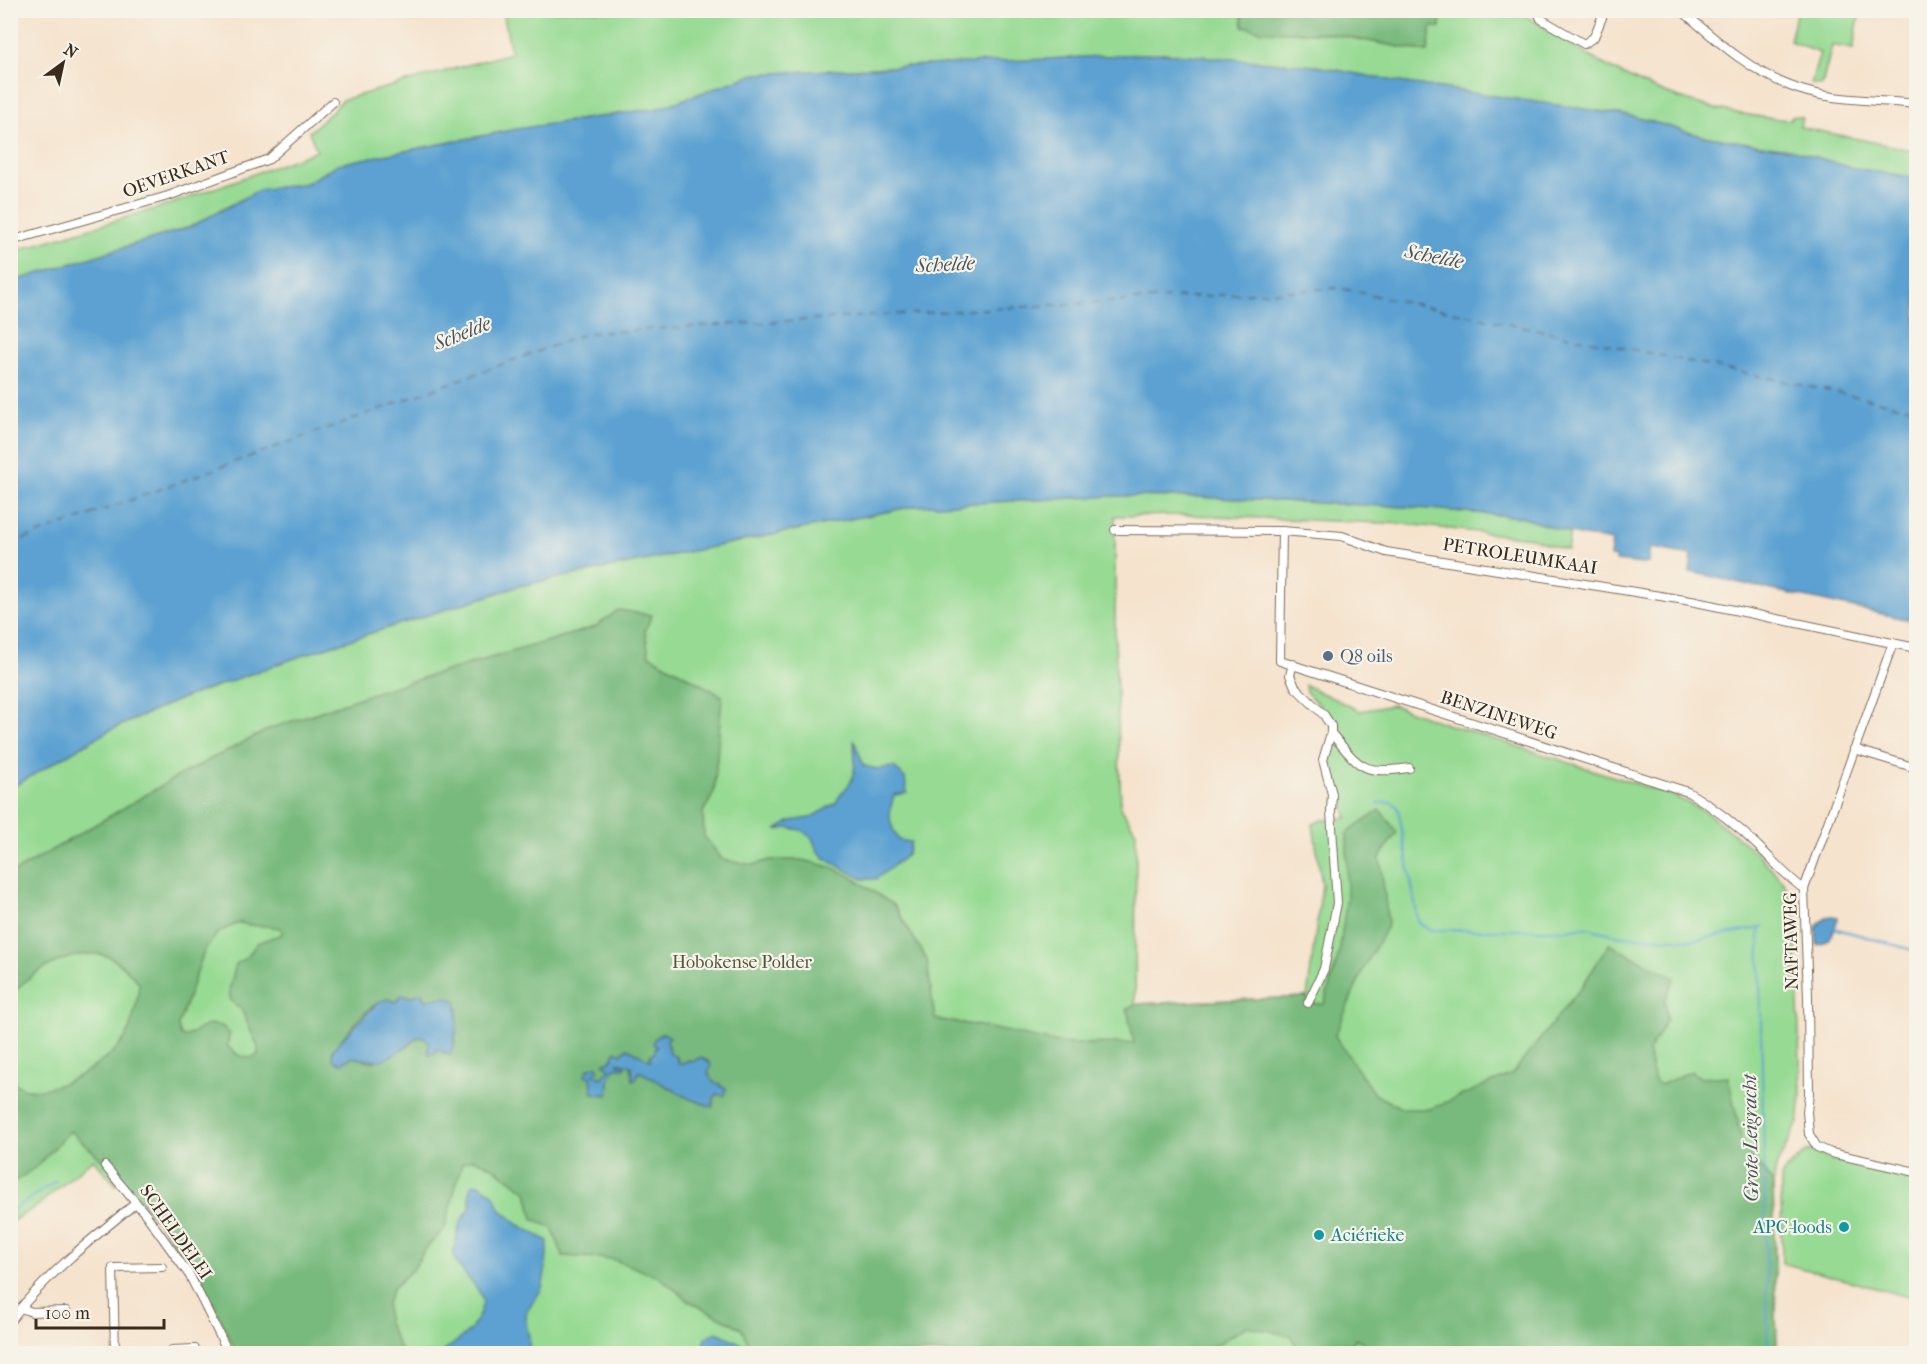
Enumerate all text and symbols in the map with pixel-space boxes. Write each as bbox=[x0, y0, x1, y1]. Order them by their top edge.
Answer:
north arrow bbox=[33, 33, 93, 93]
text: N bbox=[61, 40, 82, 63]
street label: OEVERKANT bbox=[120, 146, 233, 203]
water label: Schelde bbox=[1402, 239, 1466, 274]
water label: Schelde bbox=[914, 251, 976, 278]
water label: Schelde bbox=[430, 311, 495, 356]
street label: PETROLEUMKAAI bbox=[1441, 534, 1599, 579]
place label: Q8 oils bbox=[1340, 646, 1393, 667]
marker: Q8 oils bbox=[1321, 649, 1335, 663]
street label: BENZINEWEG bbox=[1438, 687, 1560, 744]
street label: NAFTAWEG bbox=[1780, 891, 1803, 990]
park label: Hobokense Polder bbox=[672, 952, 812, 973]
water label: Grote Leigracht bbox=[1738, 1072, 1763, 1202]
street label: SCHELDELEI bbox=[135, 1181, 216, 1284]
place label: APC-loods bbox=[1752, 1217, 1832, 1238]
marker: APC-loods bbox=[1837, 1220, 1851, 1234]
place label: Aciérieke bbox=[1330, 1225, 1404, 1246]
marker: Aciérieke bbox=[1312, 1228, 1326, 1242]
scale bar bbox=[36, 1292, 164, 1330]
text: 100 m bbox=[45, 1303, 90, 1324]

